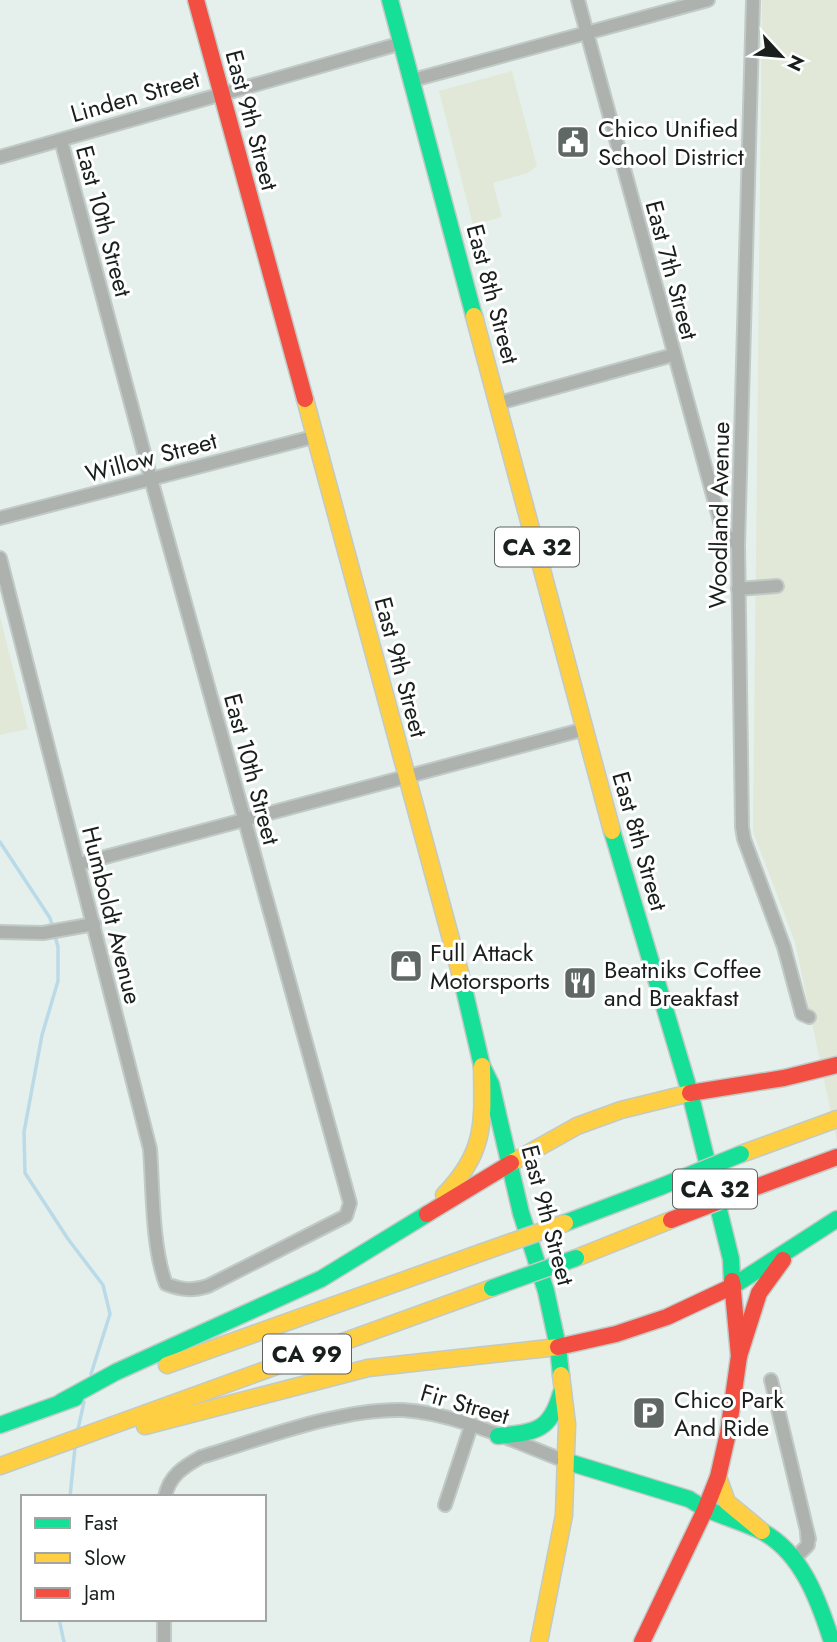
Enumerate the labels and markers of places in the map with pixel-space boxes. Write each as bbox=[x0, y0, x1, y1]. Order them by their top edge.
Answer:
place label: Chico Unified School District bbox=[598, 111, 744, 174]
public building icon: Chico Unified School District bbox=[554, 123, 592, 161]
place label: Full Attack Motorsports bbox=[430, 935, 550, 998]
shop icon: Full Attack Motorsports bbox=[387, 947, 425, 985]
place label: Beatniks Coffee and Breakfast bbox=[604, 952, 761, 1015]
restaurant icon: Beatniks Coffee and Breakfast bbox=[561, 964, 599, 1002]
place label: Chico Park And Ride bbox=[674, 1382, 784, 1445]
parking icon: Chico Park And Ride bbox=[630, 1394, 668, 1432]

